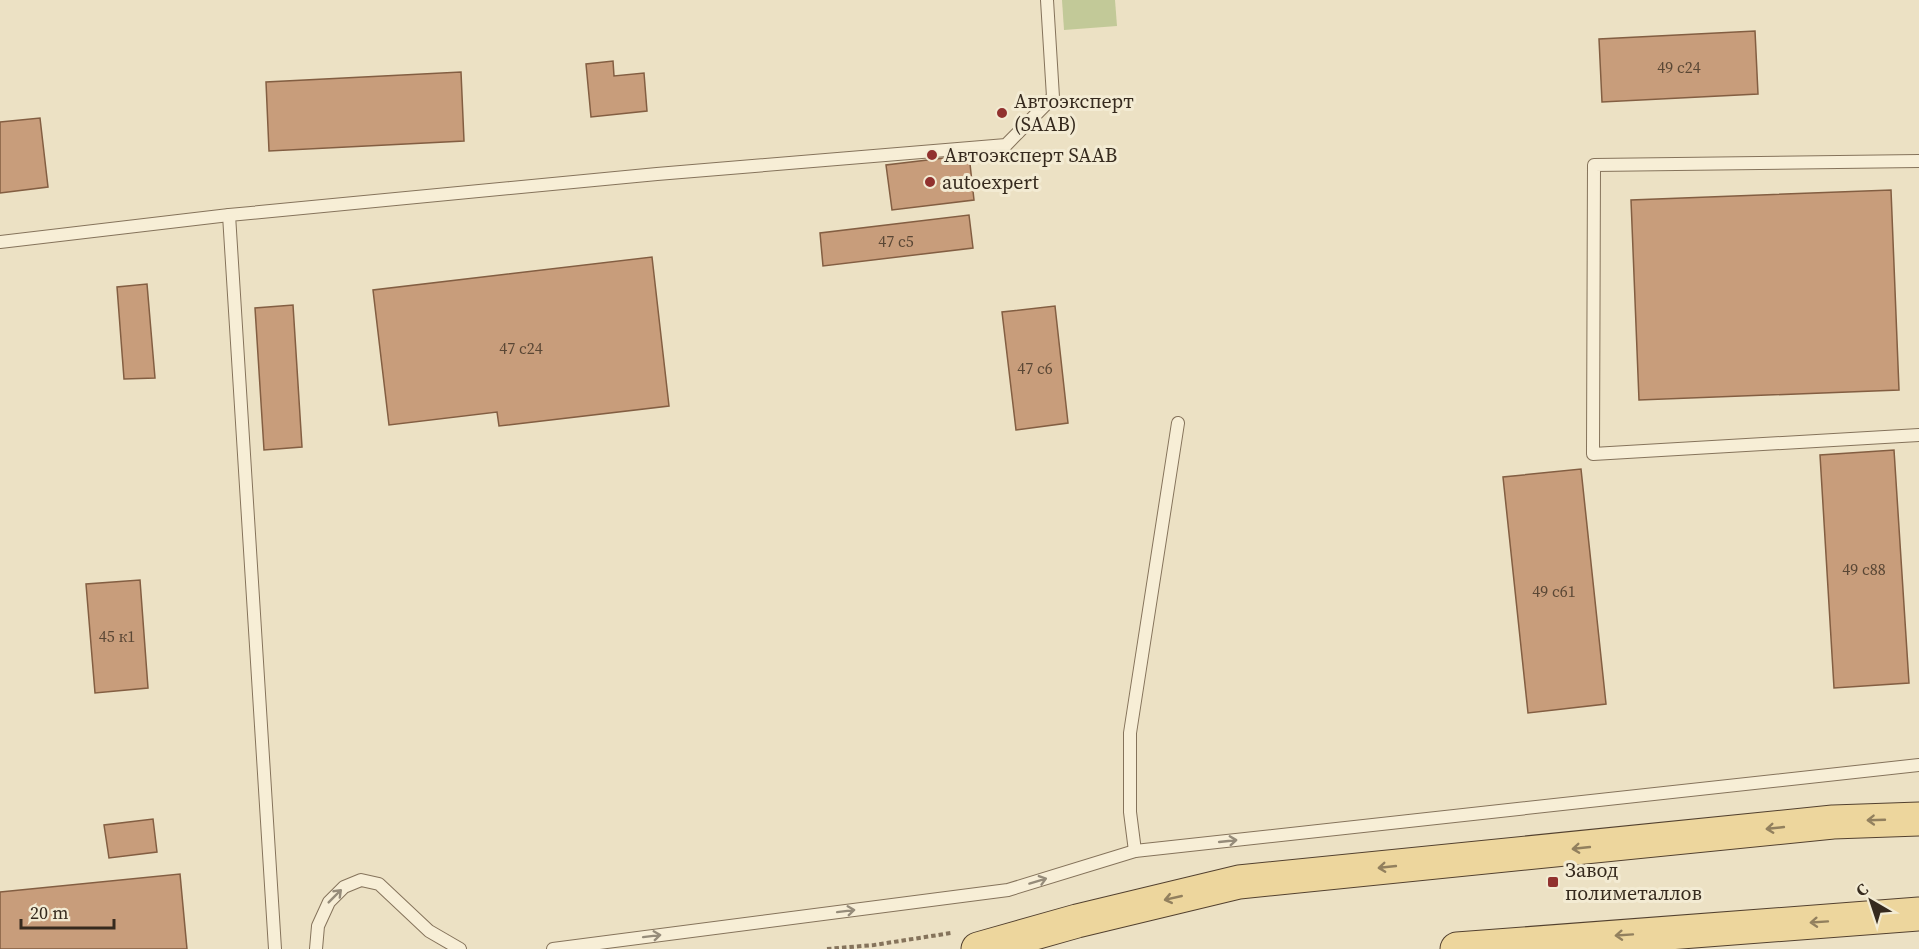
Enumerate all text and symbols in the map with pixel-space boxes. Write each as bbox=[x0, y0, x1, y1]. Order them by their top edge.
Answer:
house number: 49 с24 bbox=[1657, 56, 1701, 78]
place label: Автоэксперт (SAAB) bbox=[1014, 87, 1134, 138]
marker: Автоэксперт (SAAB) bbox=[995, 106, 1009, 120]
place label: Автоэксперт SAAB bbox=[944, 141, 1117, 169]
marker: Автоэксперт SAAB bbox=[925, 148, 939, 162]
place label: autoexpert bbox=[942, 168, 1039, 196]
marker: autoexpert bbox=[923, 175, 937, 189]
house number: 47 с5 bbox=[878, 230, 914, 252]
house number: 47 с24 bbox=[499, 337, 543, 359]
house number: 47 с6 bbox=[1017, 357, 1053, 379]
house number: 49 с88 bbox=[1842, 558, 1886, 580]
house number: 49 с61 bbox=[1532, 580, 1576, 602]
house number: 45 к1 bbox=[99, 625, 135, 647]
one-way arrow bbox=[1866, 815, 1886, 826]
one-way arrow bbox=[1765, 823, 1785, 834]
one-way arrow bbox=[1218, 835, 1237, 846]
one-way arrow bbox=[1571, 843, 1591, 854]
place label: Завод полиметаллов bbox=[1565, 856, 1702, 907]
one-way arrow bbox=[1377, 862, 1397, 873]
north arrow bbox=[1841, 871, 1901, 931]
one-way arrow bbox=[1028, 875, 1047, 886]
marker: Завод полиметаллов bbox=[1546, 875, 1560, 889]
text: С bbox=[1851, 878, 1872, 901]
one-way arrow bbox=[328, 888, 343, 903]
scale bar bbox=[21, 892, 114, 930]
one-way arrow bbox=[1164, 893, 1183, 905]
text: 20 m bbox=[30, 900, 68, 925]
one-way arrow bbox=[835, 905, 855, 916]
one-way arrow bbox=[1809, 916, 1829, 927]
one-way arrow bbox=[642, 930, 662, 941]
one-way arrow bbox=[1615, 930, 1635, 941]

